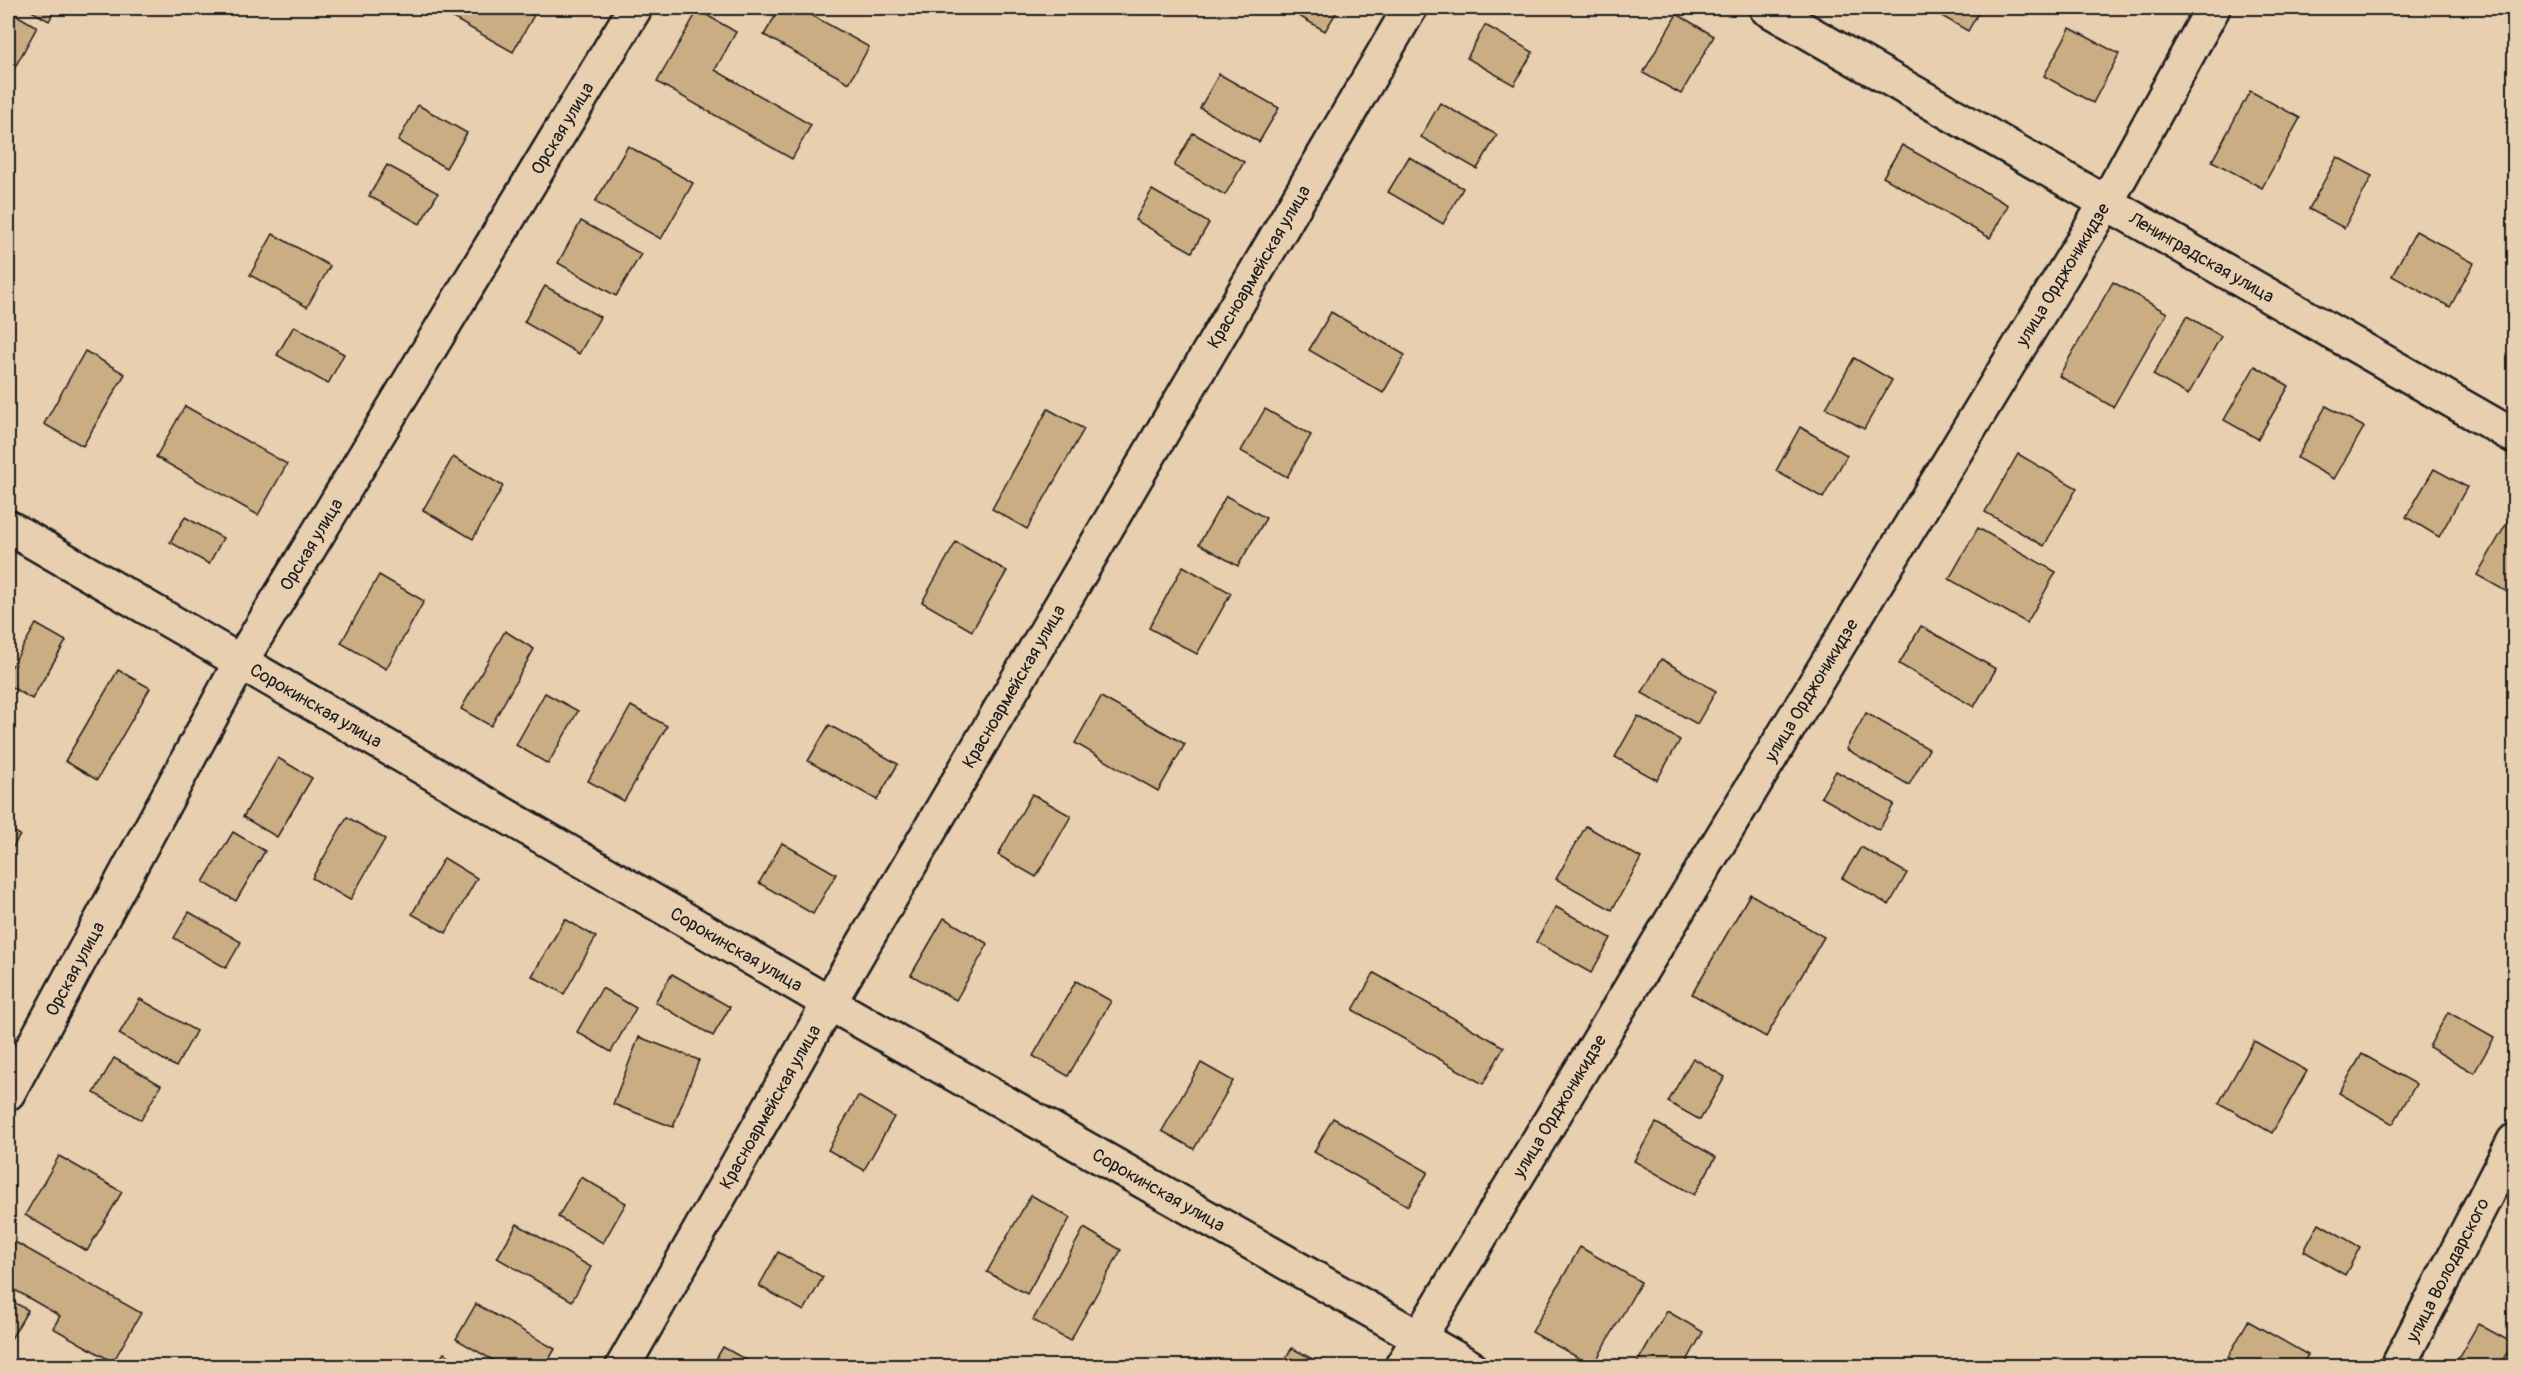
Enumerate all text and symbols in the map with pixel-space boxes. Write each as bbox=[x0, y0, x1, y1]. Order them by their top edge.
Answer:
street label: Орская улица bbox=[526, 78, 599, 179]
street label: Красноармейская улица bbox=[1202, 181, 1316, 353]
street label: улица Орджоникидзе bbox=[2010, 198, 2115, 351]
street label: Ленинградская улица bbox=[2124, 206, 2278, 308]
street label: Орская улица bbox=[275, 494, 348, 595]
street label: Красноармейская улица bbox=[957, 601, 1071, 772]
street label: улица Орджоникидзе bbox=[1758, 614, 1863, 767]
street label: Сорокинская улица bbox=[246, 658, 386, 753]
street label: Сорокинская улица bbox=[666, 902, 807, 997]
street label: Орская улица bbox=[40, 918, 110, 1020]
street label: Красноармейская улица bbox=[714, 1021, 826, 1193]
street label: улица Орджоникидзе bbox=[1507, 1030, 1612, 1183]
street label: Сорокинская улица bbox=[1088, 1143, 1229, 1237]
street label: улица Володарского bbox=[2400, 1194, 2494, 1347]

